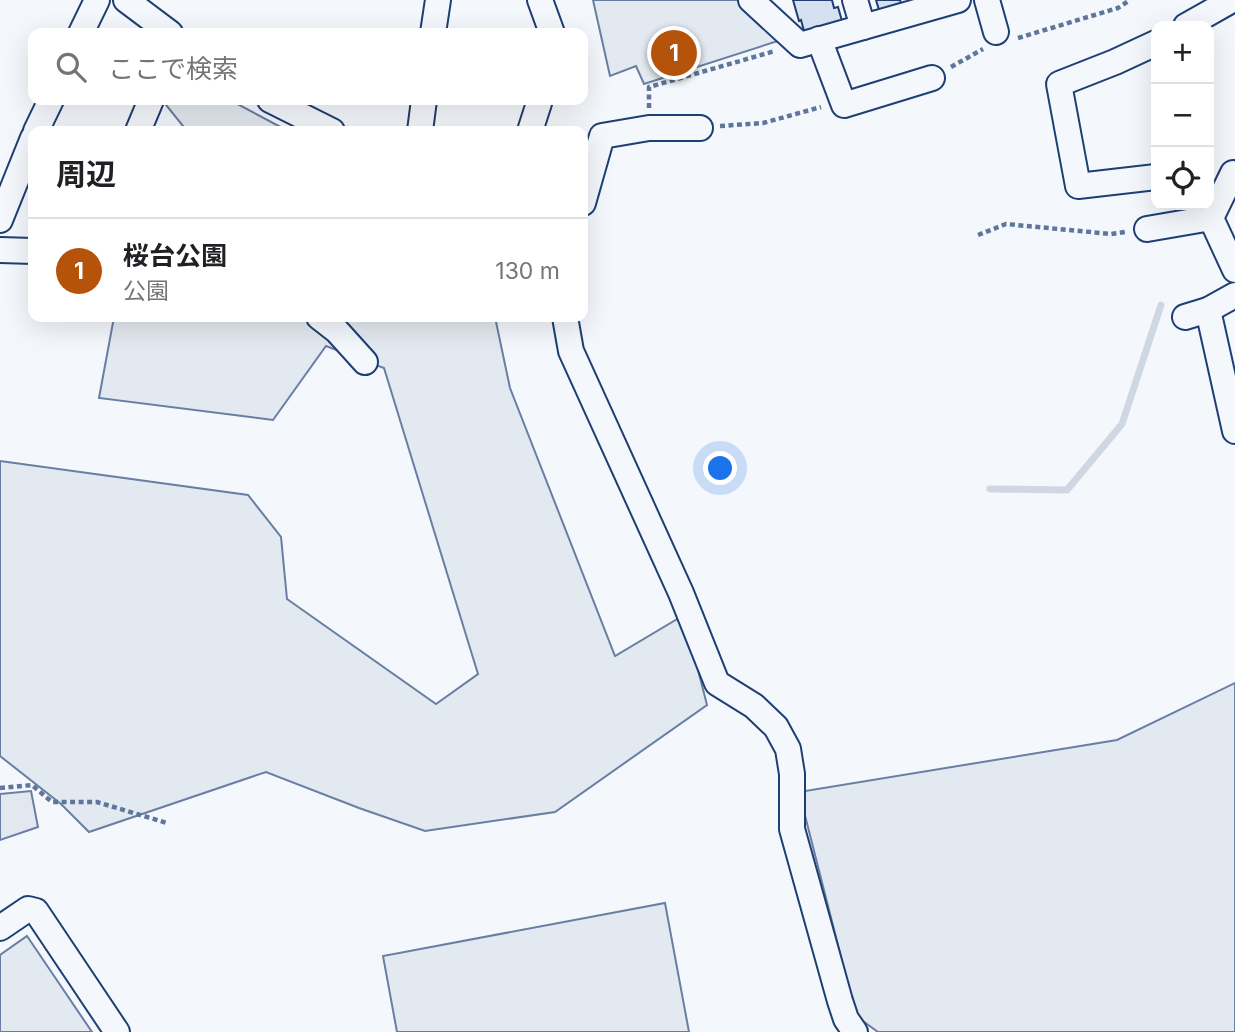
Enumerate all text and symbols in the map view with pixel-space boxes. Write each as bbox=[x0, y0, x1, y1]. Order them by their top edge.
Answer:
map controls bbox=[1151, 21, 1214, 210]
button: + bbox=[1151, 21, 1214, 84]
pin: 1 bbox=[651, 27, 697, 79]
search box bbox=[28, 28, 588, 105]
icon: search bbox=[52, 48, 90, 86]
text: ここで検索 bbox=[108, 53, 238, 84]
button: − bbox=[1151, 84, 1214, 147]
button: locate bbox=[1151, 147, 1214, 210]
text: 周辺 bbox=[56, 156, 116, 192]
text: 桜台公園 bbox=[123, 240, 227, 271]
text: 1 bbox=[74, 257, 84, 285]
text: 130 m bbox=[495, 257, 560, 285]
text: 公園 bbox=[123, 277, 169, 305]
your location bbox=[703, 451, 737, 485]

